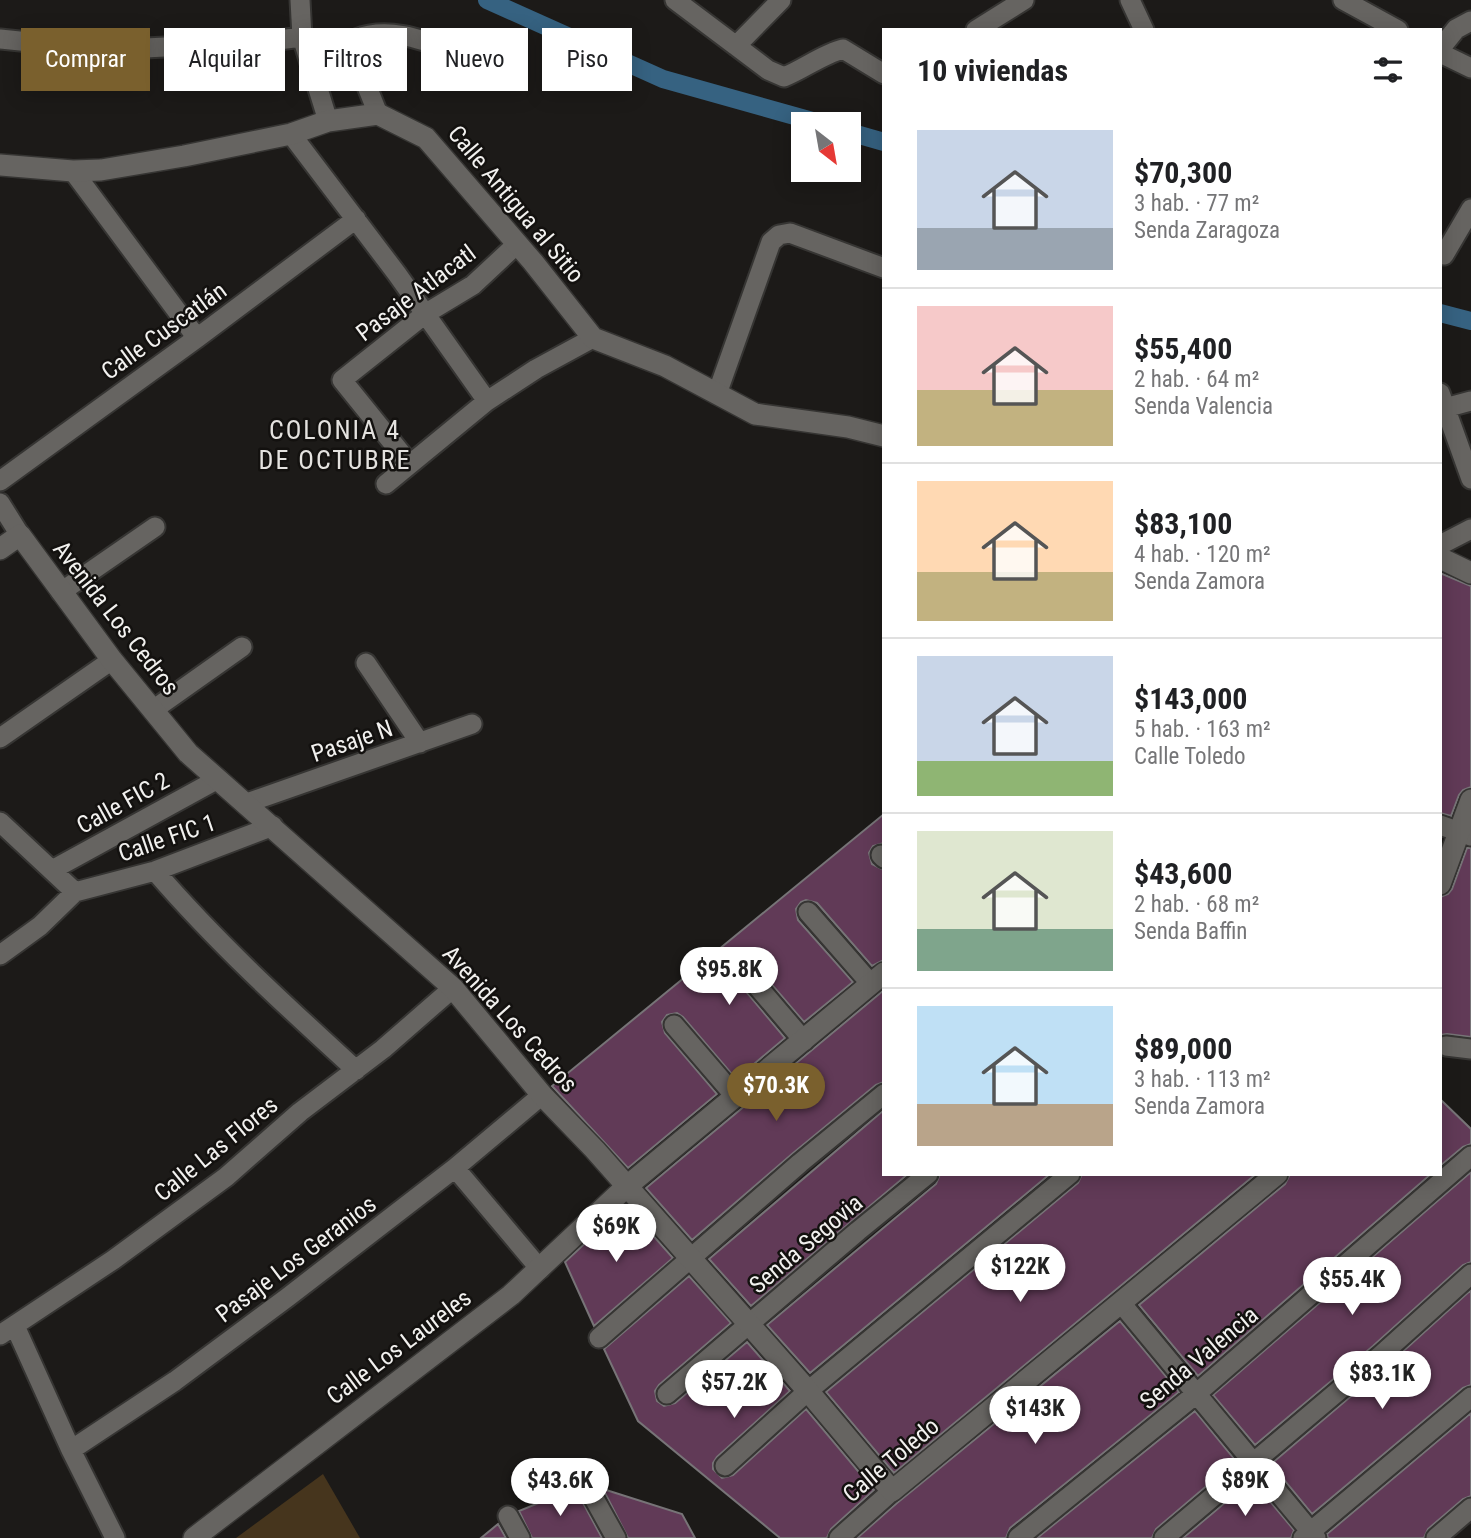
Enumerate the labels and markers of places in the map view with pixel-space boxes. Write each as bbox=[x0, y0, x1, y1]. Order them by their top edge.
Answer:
pin: $95.8K bbox=[672, 948, 786, 1007]
pin: $70.3K bbox=[719, 1064, 833, 1123]
pin: $69K bbox=[575, 1204, 657, 1264]
pin: $122K bbox=[971, 1244, 1069, 1304]
pin: $55.4K bbox=[1295, 1258, 1409, 1317]
pin: $83.1K bbox=[1325, 1352, 1439, 1411]
pin: $57.2K bbox=[677, 1360, 791, 1420]
pin: $143K bbox=[986, 1386, 1084, 1446]
pin: $43.6K bbox=[503, 1458, 617, 1518]
pin: $89K bbox=[1204, 1458, 1286, 1518]

